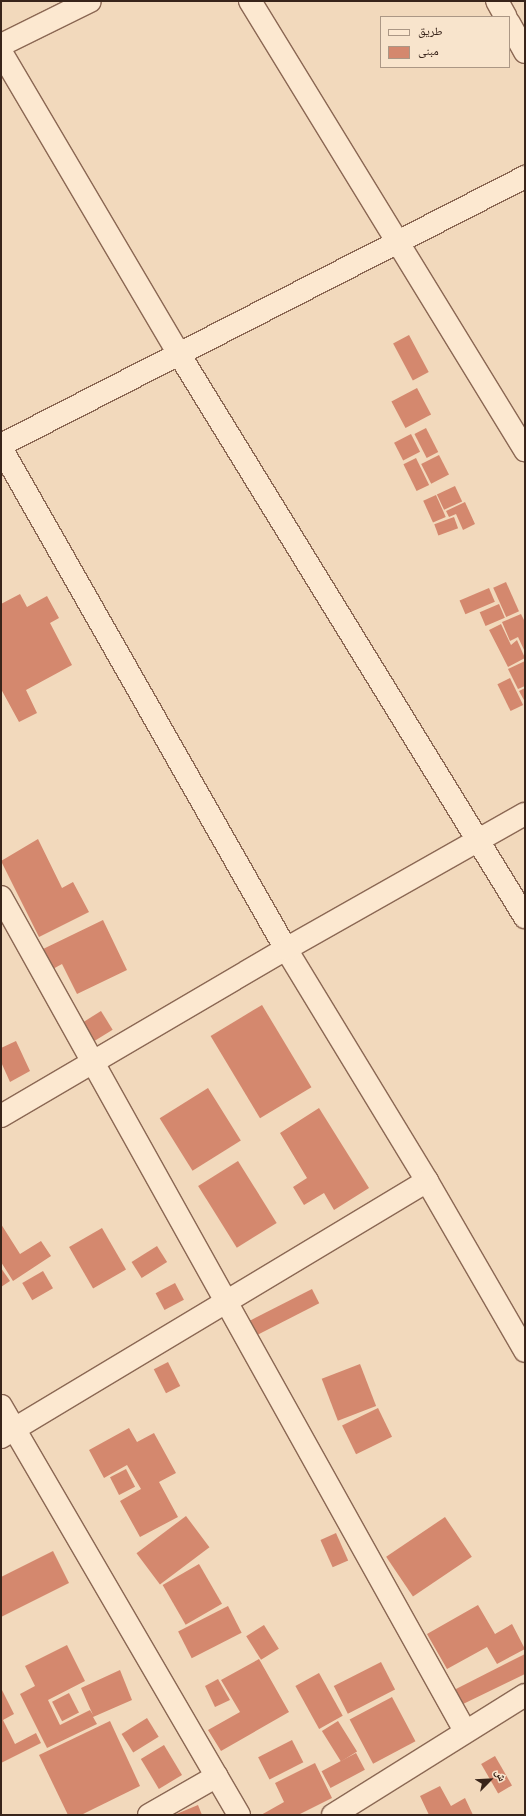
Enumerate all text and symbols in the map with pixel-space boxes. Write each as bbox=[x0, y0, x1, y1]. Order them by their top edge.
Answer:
legend bbox=[380, 16, 510, 68]
text: طريق bbox=[418, 23, 443, 38]
text: مبنى bbox=[418, 43, 439, 58]
north arrow bbox=[470, 1760, 510, 1800]
text: ش bbox=[492, 1767, 510, 1783]

